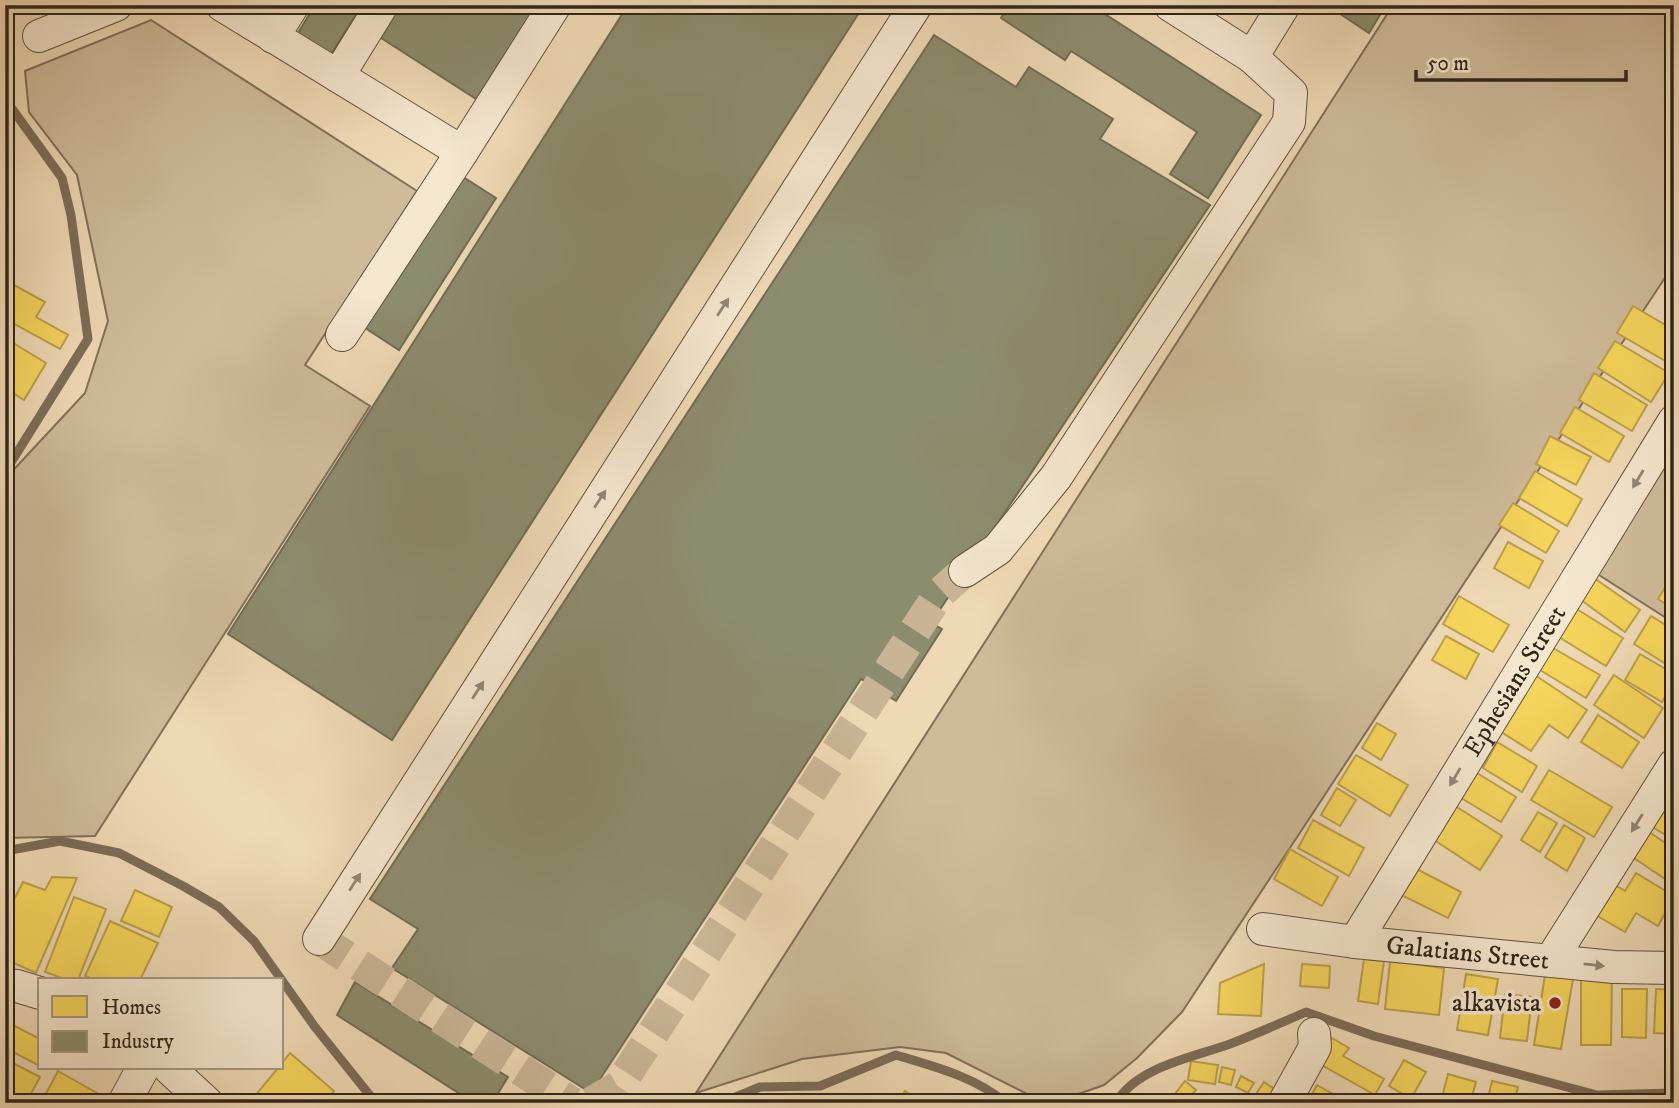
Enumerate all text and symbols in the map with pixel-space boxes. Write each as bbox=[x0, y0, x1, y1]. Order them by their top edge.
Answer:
scale bar bbox=[1416, 38, 1626, 82]
text: 50 m bbox=[1427, 51, 1469, 77]
one-way arrow bbox=[716, 297, 729, 316]
one-way arrow bbox=[1632, 469, 1645, 488]
one-way arrow bbox=[594, 489, 607, 508]
street label: Ephesians Street bbox=[1456, 599, 1574, 763]
one-way arrow bbox=[471, 681, 484, 700]
one-way arrow bbox=[1449, 768, 1462, 787]
one-way arrow bbox=[1631, 813, 1644, 832]
one-way arrow bbox=[349, 872, 362, 892]
street label: Galatians Street bbox=[1385, 929, 1551, 977]
one-way arrow bbox=[1583, 959, 1605, 970]
legend bbox=[38, 978, 284, 1070]
place label: alkavista bbox=[1452, 987, 1541, 1020]
text: Homes bbox=[102, 995, 161, 1021]
marker: alkavista bbox=[1547, 995, 1563, 1011]
text: Industry bbox=[102, 1029, 175, 1055]

